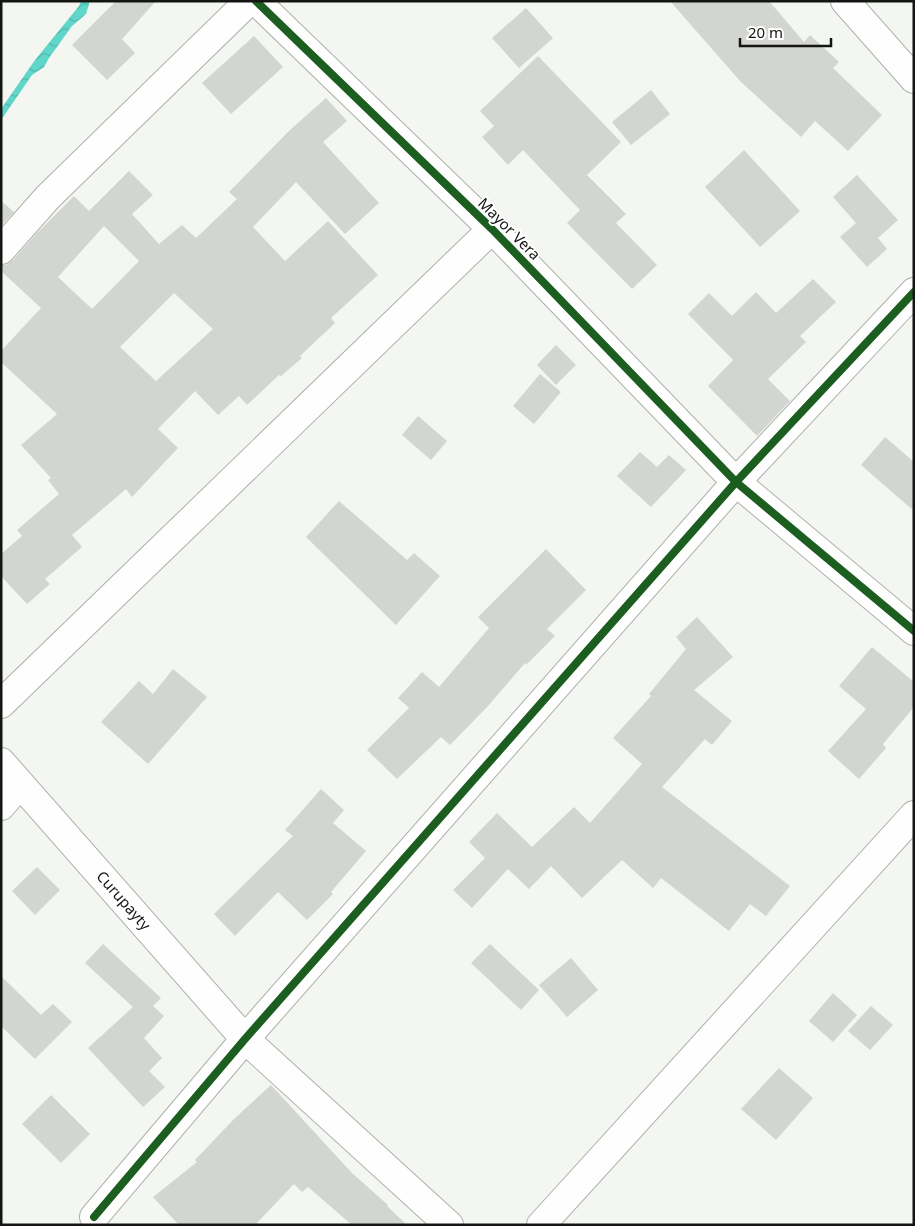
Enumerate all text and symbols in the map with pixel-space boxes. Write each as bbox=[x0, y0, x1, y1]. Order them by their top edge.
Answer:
scale bar bbox=[740, 15, 831, 47]
text: 20 m bbox=[748, 22, 783, 42]
street label: Mayor Vera bbox=[474, 193, 545, 264]
street label: Curupayty bbox=[93, 866, 156, 934]

